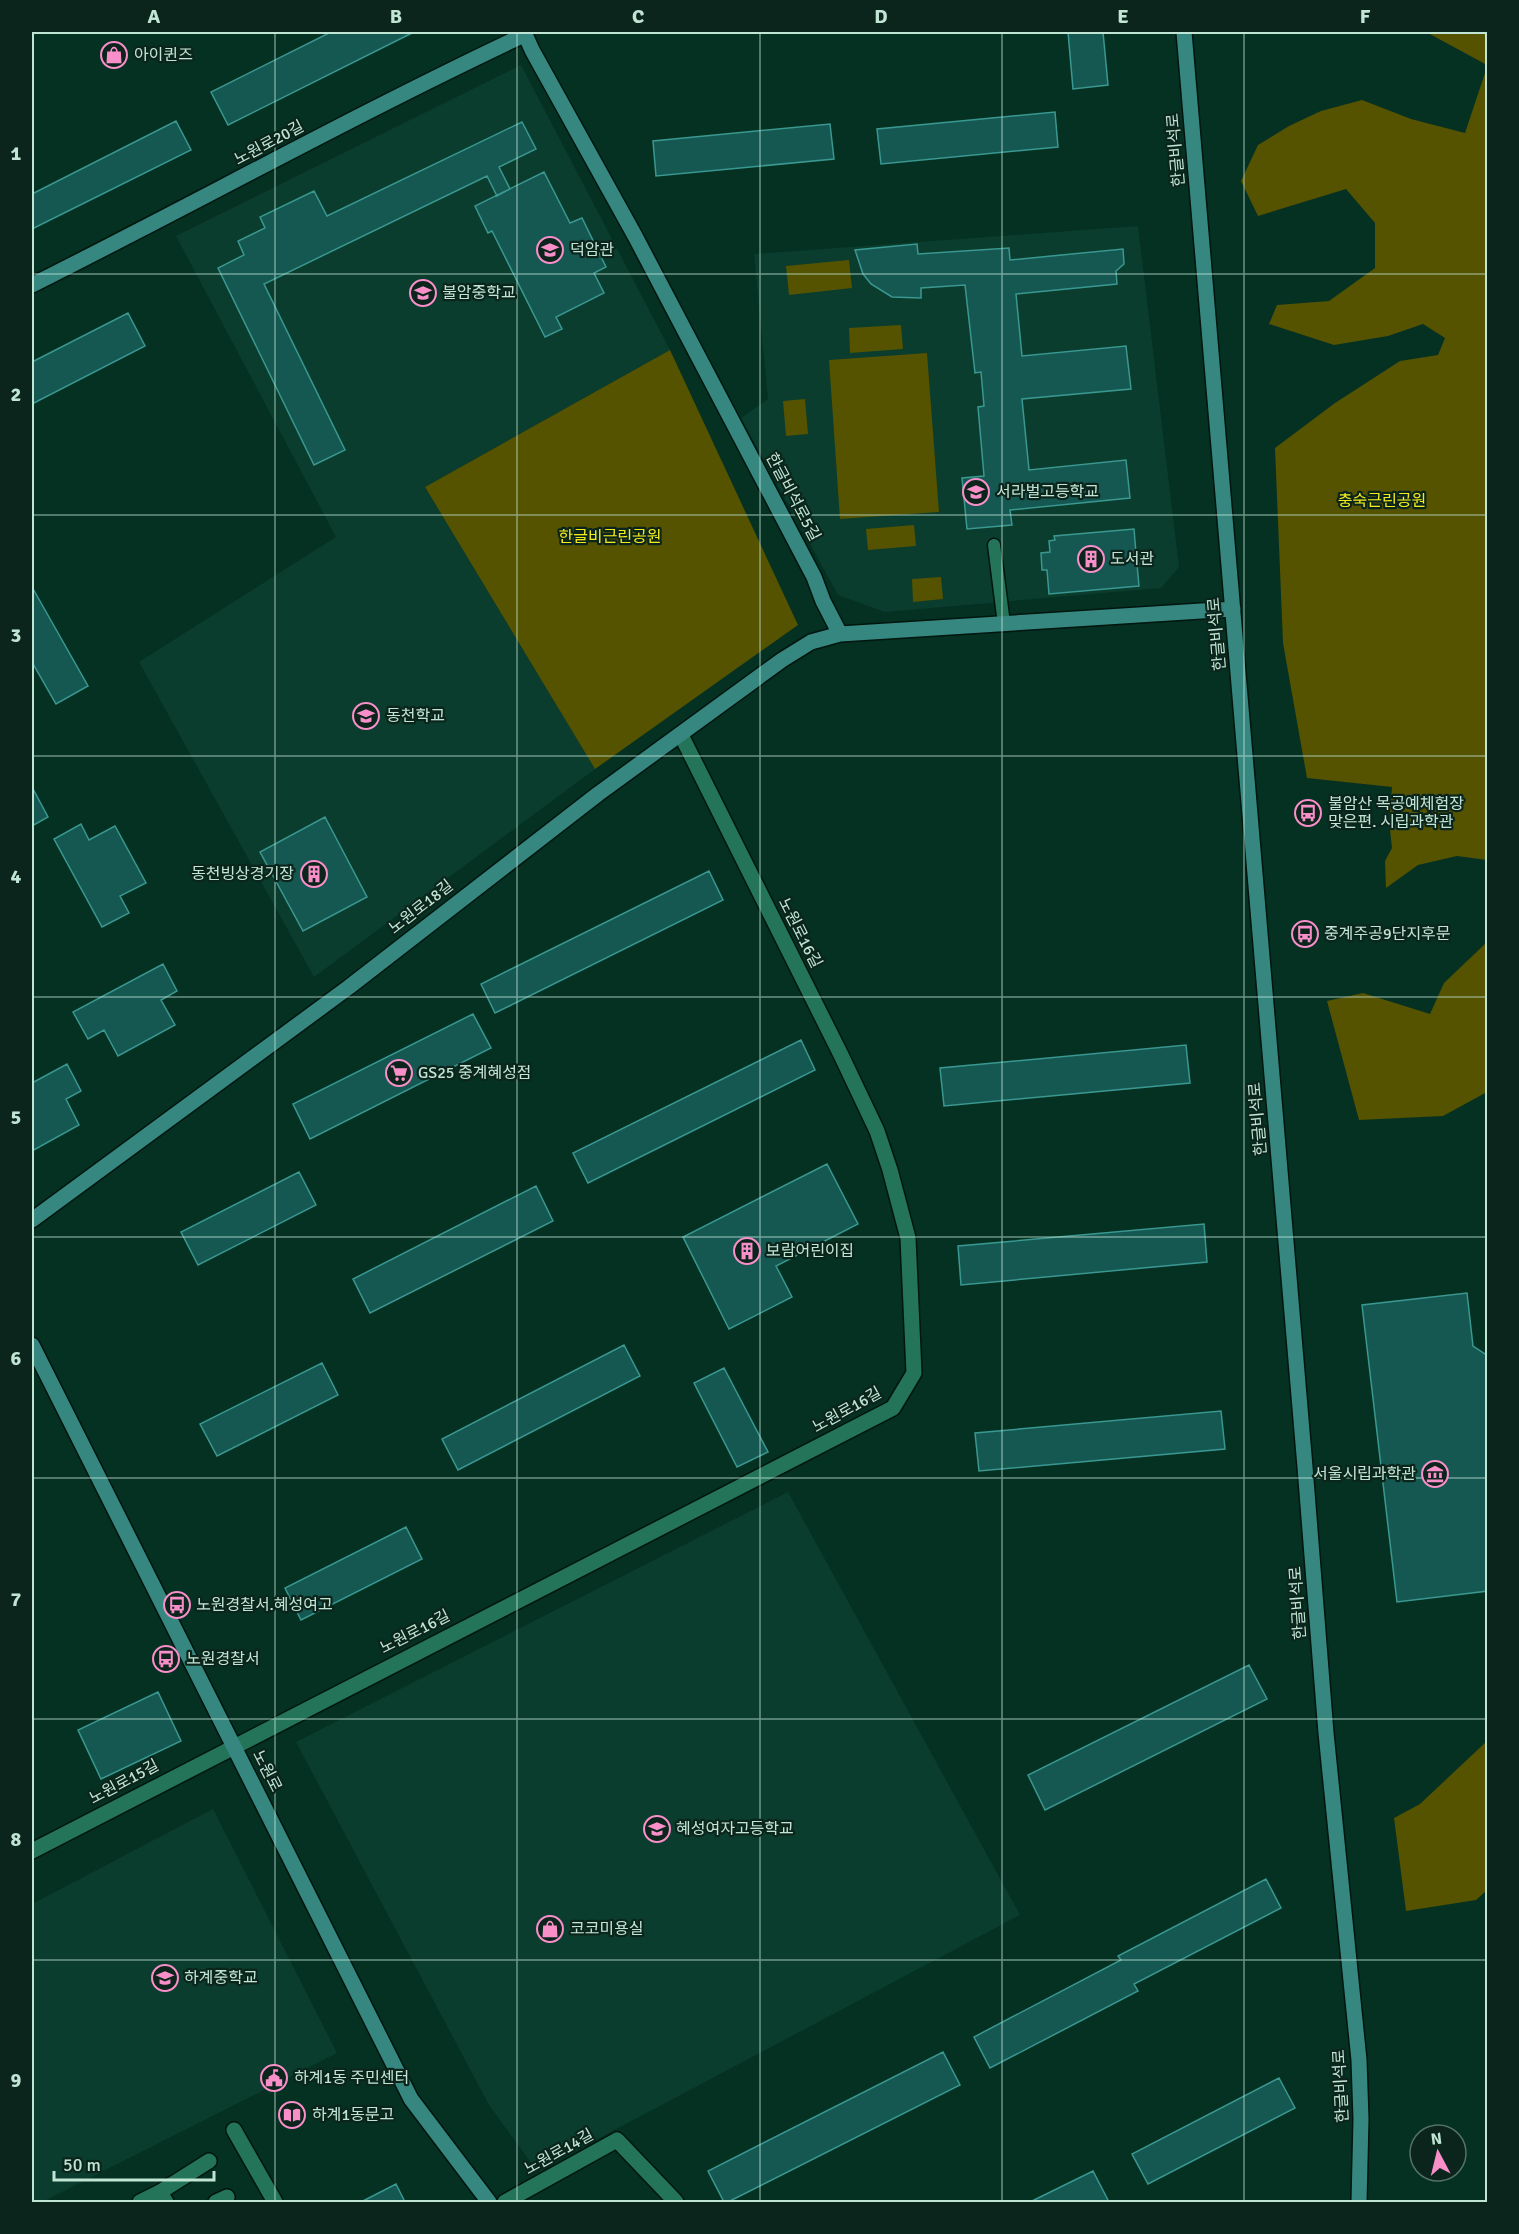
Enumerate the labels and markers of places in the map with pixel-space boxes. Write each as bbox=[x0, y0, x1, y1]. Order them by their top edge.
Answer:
shop icon: 아이퀸즈 bbox=[99, 40, 129, 70]
place label: 아이퀸즈 bbox=[134, 45, 193, 65]
school or university icon: 덕암관 bbox=[535, 235, 565, 265]
place label: 덕암관 bbox=[570, 240, 614, 260]
school or university icon: 불암중학교 bbox=[408, 278, 438, 308]
place label: 불암중학교 bbox=[442, 283, 516, 303]
school or university icon: 서라벌고등학교 bbox=[961, 477, 991, 507]
place label: 서라벌고등학교 bbox=[996, 482, 1099, 502]
building icon: 도서관 bbox=[1076, 544, 1106, 574]
place label: 도서관 bbox=[1110, 549, 1154, 569]
school or university icon: 동천학교 bbox=[351, 701, 381, 731]
place label: 동천학교 bbox=[386, 706, 445, 726]
place label: 불암산 목공예체험장 맞은편. 시립과학관 bbox=[1328, 794, 1464, 832]
bus stop icon: 불암산 목공예체험장 맞은편. 시립과학관 bbox=[1293, 798, 1323, 828]
building icon: 동천빙상경기장 bbox=[299, 859, 329, 889]
place label: 동천빙상경기장 bbox=[191, 864, 294, 884]
bus stop icon: 중계주공9단지후문 bbox=[1290, 919, 1320, 949]
place label: 중계주공9단지후문 bbox=[1324, 924, 1451, 944]
supermarket icon: GS25 중계혜성점 bbox=[384, 1058, 414, 1088]
place label: GS25 중계혜성점 bbox=[418, 1063, 532, 1083]
building icon: 보람어린이집 bbox=[732, 1236, 762, 1266]
place label: 보람어린이집 bbox=[766, 1241, 854, 1261]
museum icon: 서울시립과학관 bbox=[1420, 1459, 1450, 1489]
place label: 서울시립과학관 bbox=[1313, 1464, 1416, 1484]
bus stop icon: 노원경찰서.혜성여고 bbox=[162, 1590, 192, 1620]
place label: 노원경찰서.혜성여고 bbox=[196, 1595, 333, 1615]
bus stop icon: 노원경찰서 bbox=[151, 1644, 181, 1674]
place label: 노원경찰서 bbox=[186, 1649, 260, 1669]
school or university icon: 혜성여자고등학교 bbox=[642, 1814, 672, 1844]
place label: 혜성여자고등학교 bbox=[676, 1819, 794, 1839]
shop icon: 코코미용실 bbox=[535, 1914, 565, 1944]
place label: 코코미용실 bbox=[570, 1919, 644, 1939]
school or university icon: 하계중학교 bbox=[150, 1963, 180, 1993]
place label: 하계중학교 bbox=[184, 1968, 258, 1988]
public building icon: 하계1동 주민센터 bbox=[259, 2063, 289, 2093]
place label: 하계1동 주민센터 bbox=[294, 2068, 409, 2088]
library icon: 하계1동문고 bbox=[277, 2100, 307, 2130]
place label: 하계1동문고 bbox=[312, 2105, 394, 2125]

